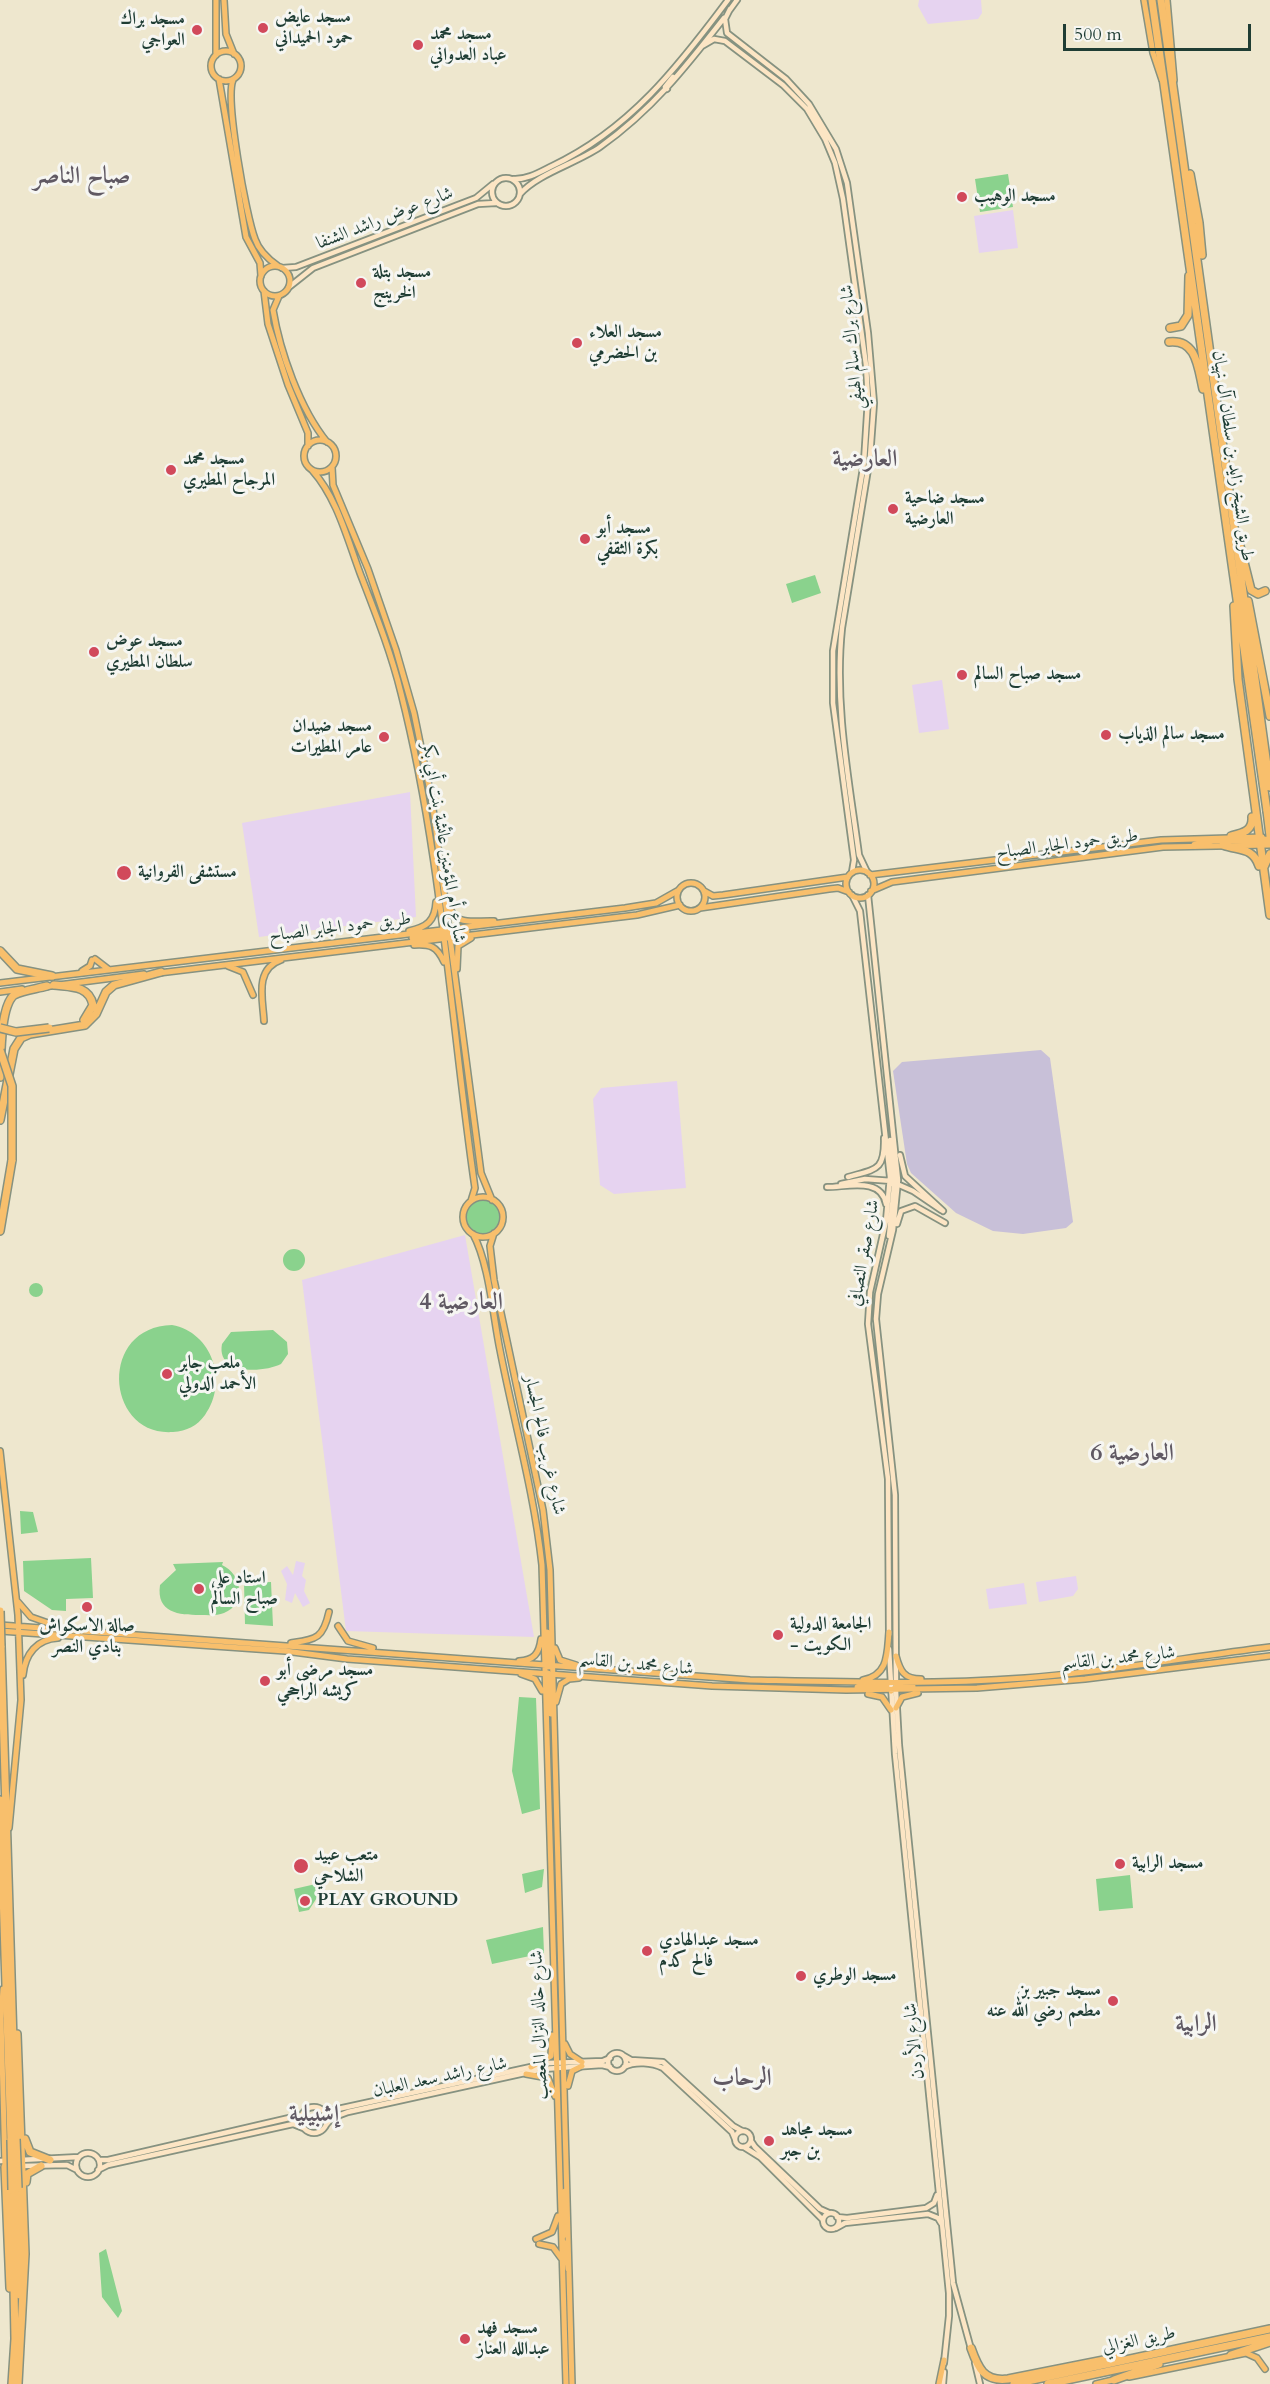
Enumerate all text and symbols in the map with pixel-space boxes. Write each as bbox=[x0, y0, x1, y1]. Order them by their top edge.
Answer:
place label: مسجد عايض حمود الحميداني bbox=[275, 7, 353, 50]
place label: مسجد براك العواجي bbox=[120, 9, 185, 52]
scale bar bbox=[1066, 12, 1254, 50]
marker: مسجد عايض حمود الحميداني bbox=[256, 21, 270, 35]
text: 500 m bbox=[1074, 22, 1122, 47]
marker: مسجد براك العواجي bbox=[190, 23, 204, 37]
place label: مسجد محمد عباد العدواني bbox=[430, 24, 506, 66]
marker: مسجد محمد عباد العدواني bbox=[411, 38, 425, 52]
district label: صباح الناصر bbox=[33, 163, 131, 191]
street label: شارع عوض راشد الشنفا bbox=[314, 183, 456, 255]
place label: مسجد الوهيب bbox=[974, 186, 1056, 208]
marker: مسجد الوهيب bbox=[955, 190, 969, 204]
place label: مسجد بتلة الخرينج bbox=[373, 262, 431, 304]
marker: مسجد بتلة الخرينج bbox=[354, 276, 368, 290]
street label: شارع براك سالم الهيفي bbox=[837, 284, 869, 410]
place label: مسجد العلاء بن الحضرمي bbox=[589, 322, 662, 364]
marker: مسجد العلاء بن الحضرمي bbox=[570, 336, 584, 350]
street label: طريق الشيخ زايد بن سلطان آل نهيان bbox=[1207, 349, 1257, 563]
district label: العارضية bbox=[833, 446, 897, 474]
place label: مسجد محمد المرجاح المطيري bbox=[183, 449, 275, 492]
marker: مسجد محمد المرجاح المطيري bbox=[164, 463, 178, 477]
place label: مسجد ضاحية العارضية bbox=[905, 488, 985, 530]
marker: مسجد ضاحية العارضية bbox=[886, 502, 900, 516]
place label: مسجد أبو بكرة الثقفي bbox=[597, 518, 658, 560]
marker: مسجد أبو بكرة الثقفي bbox=[578, 532, 592, 546]
place label: مسجد عوض سلطان المطيري bbox=[106, 631, 193, 674]
marker: مسجد عوض سلطان المطيري bbox=[87, 645, 101, 659]
place label: مسجد صباح السالم bbox=[974, 664, 1081, 686]
marker: مسجد صباح السالم bbox=[955, 668, 969, 682]
place label: مسجد ضيدان عامر المطيرات bbox=[291, 716, 372, 758]
place label: مسجد سالم الذياب bbox=[1118, 724, 1225, 746]
marker: مسجد سالم الذياب bbox=[1099, 728, 1113, 742]
marker: مسجد ضيدان عامر المطيرات bbox=[377, 730, 391, 744]
street label: شارع أم المؤمنين عائشة بنت أبي بكر bbox=[417, 741, 469, 945]
street label: طريق حمود الجابر الصباح bbox=[995, 826, 1139, 864]
place label: مستشفى الفروانية bbox=[138, 862, 237, 884]
marker: مستشفى الفروانية bbox=[115, 864, 133, 882]
street label: طريق حمود الجابر الصباح bbox=[268, 909, 412, 947]
street label: شارع صقر النصافي bbox=[845, 1198, 885, 1308]
district label: العارضية 4 bbox=[419, 1289, 503, 1317]
place label: ملعب جابر الأحمد الدولي bbox=[179, 1353, 256, 1396]
marker: ملعب جابر الأحمد الدولي bbox=[160, 1367, 174, 1381]
street label: شارع غريب فالح الجسار bbox=[519, 1373, 569, 1517]
district label: العارضية 6 bbox=[1090, 1440, 1174, 1468]
place label: استاد علي صباح السالم bbox=[211, 1568, 278, 1610]
marker: استاد علي صباح السالم bbox=[192, 1582, 206, 1596]
marker: صالة الاسكواش بنادي النصر bbox=[80, 1600, 94, 1614]
place label: الجامعة الدولية - الكويت bbox=[790, 1614, 871, 1656]
place label: صالة الاسكواش بنادي النصر bbox=[39, 1616, 135, 1658]
marker: الجامعة الدولية - الكويت bbox=[771, 1628, 785, 1642]
street label: شارع محمد بن القاسم bbox=[1060, 1642, 1176, 1676]
street label: شارع محمد بن القاسم bbox=[578, 1649, 694, 1681]
place label: مسجد مرضي أبو كريشه الراجحي bbox=[277, 1660, 373, 1702]
marker: مسجد مرضي أبو كريشه الراجحي bbox=[258, 1674, 272, 1688]
place label: متعب عبيد الشلاحي bbox=[314, 1845, 379, 1888]
place label: مسجد الرابية bbox=[1132, 1853, 1203, 1875]
marker: متعب عبيد الشلاحي bbox=[292, 1857, 310, 1875]
marker: مسجد الرابية bbox=[1113, 1857, 1127, 1871]
place label: PLAY GROUND bbox=[317, 1890, 458, 1912]
marker: PLAY GROUND bbox=[298, 1894, 312, 1908]
place label: مسجد عبدالهادي فالح كدم bbox=[659, 1930, 759, 1972]
marker: مسجد عبدالهادي فالح كدم bbox=[640, 1944, 654, 1958]
street label: شارع خالد النزال المعصب bbox=[527, 1950, 553, 2100]
place label: مسجد الوطري bbox=[813, 1965, 897, 1987]
marker: مسجد الوطري bbox=[794, 1969, 808, 1983]
place label: مسجد جبير بن مطعم رضي الله عنه bbox=[987, 1980, 1101, 2022]
marker: مسجد جبير بن مطعم رضي الله عنه bbox=[1106, 1994, 1120, 2008]
street label: شارع الأردن bbox=[900, 2002, 930, 2080]
district label: الرابية bbox=[1175, 2011, 1217, 2039]
street label: شارع راشد سعد العلبان bbox=[371, 2053, 509, 2103]
district label: الرحاب bbox=[712, 2065, 772, 2093]
district label: إشبيلية bbox=[289, 2101, 339, 2129]
place label: مسجد مجاهد بن جبر bbox=[781, 2120, 853, 2162]
marker: مسجد مجاهد بن جبر bbox=[762, 2134, 776, 2148]
place label: مسجد فهد عبدالله العناز bbox=[477, 2318, 550, 2360]
street label: طريق الغزالي bbox=[1100, 2323, 1178, 2359]
marker: مسجد فهد عبدالله العناز bbox=[458, 2332, 472, 2346]

